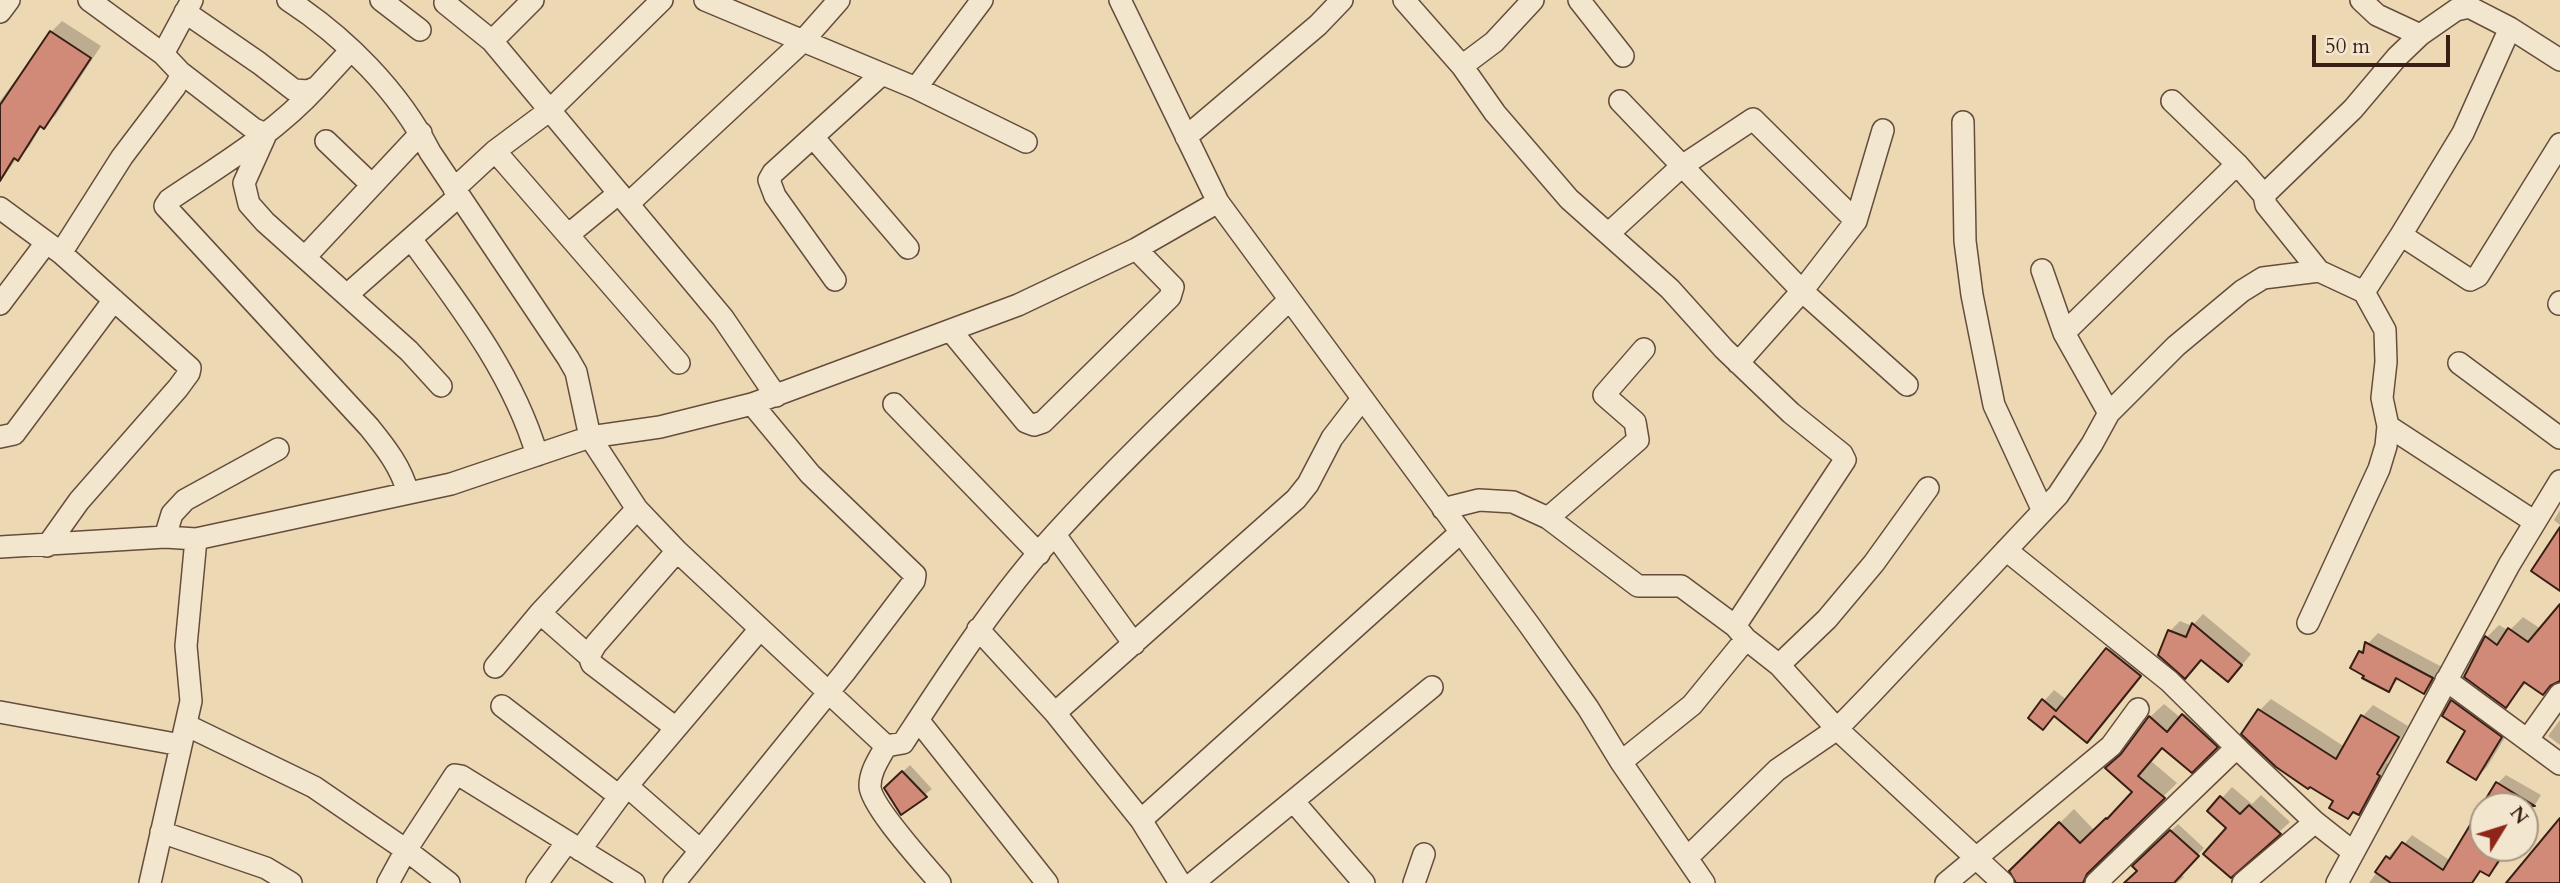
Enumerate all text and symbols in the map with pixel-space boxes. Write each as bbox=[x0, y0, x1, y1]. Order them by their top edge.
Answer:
scale bar bbox=[2315, 21, 2453, 65]
text: 50 m bbox=[2325, 32, 2370, 61]
north arrow bbox=[2469, 792, 2539, 862]
text: N bbox=[2504, 801, 2534, 830]

